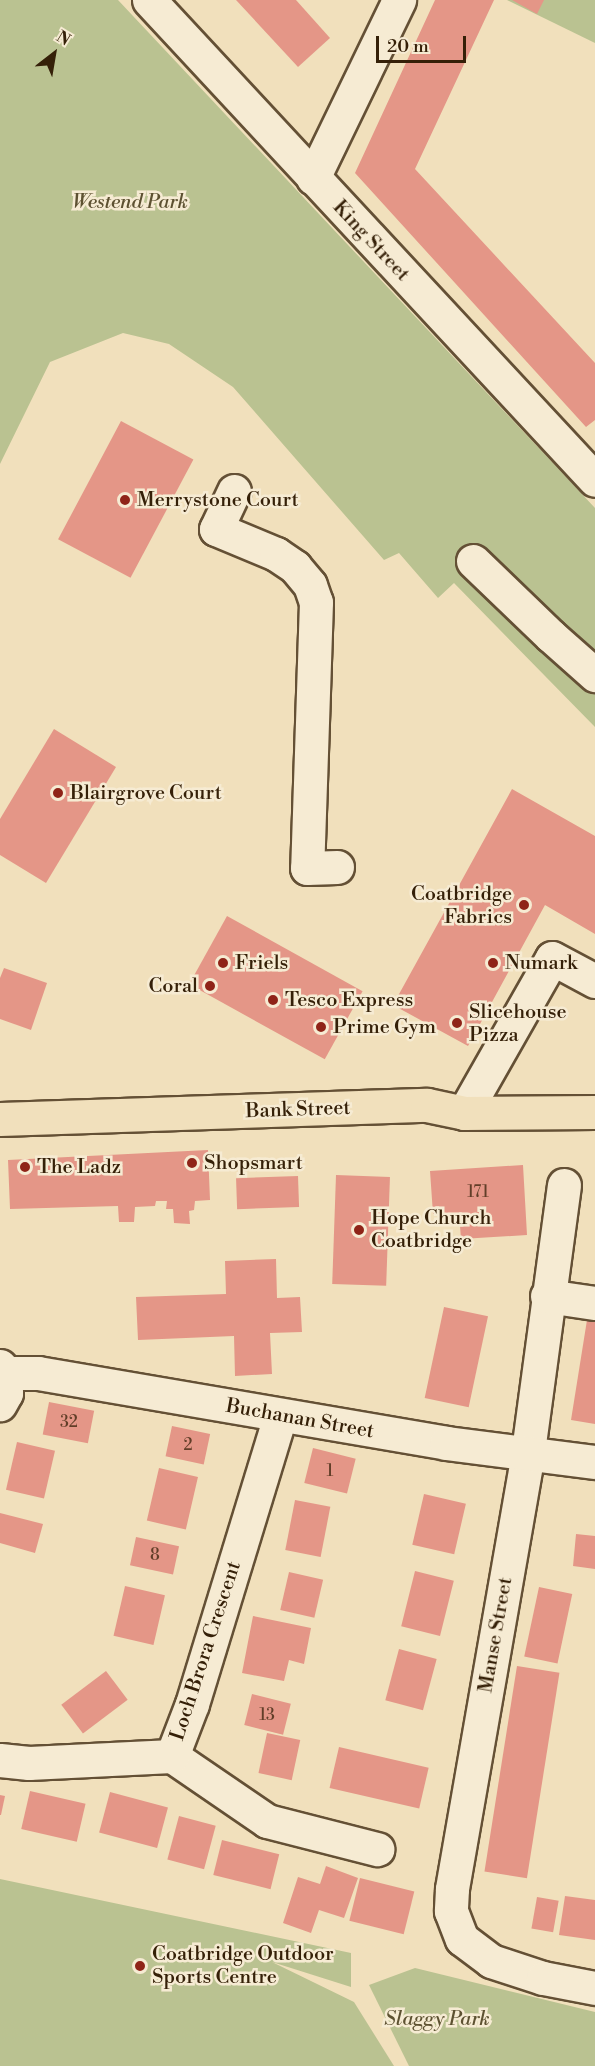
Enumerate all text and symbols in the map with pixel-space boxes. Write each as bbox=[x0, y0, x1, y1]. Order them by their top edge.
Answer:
north arrow bbox=[24, 24, 84, 84]
scale bar bbox=[379, 24, 469, 62]
text: N bbox=[53, 27, 74, 50]
text: 20 m bbox=[387, 35, 429, 58]
park label: Westend Park bbox=[72, 190, 188, 214]
street label: King Street bbox=[327, 196, 415, 286]
place label: Merrystone Court bbox=[137, 488, 299, 512]
marker: Merrystone Court bbox=[118, 493, 132, 507]
place label: Blairgrove Court bbox=[70, 781, 222, 805]
marker: Blairgrove Court bbox=[51, 786, 65, 800]
place label: Coatbridge Fabrics bbox=[411, 882, 512, 929]
marker: Coatbridge Fabrics bbox=[517, 898, 531, 912]
place label: Friels bbox=[235, 951, 288, 975]
place label: Numark bbox=[505, 951, 578, 975]
marker: Friels bbox=[216, 956, 230, 970]
marker: Numark bbox=[486, 956, 500, 970]
place label: Coral bbox=[148, 974, 198, 998]
marker: Coral bbox=[203, 979, 217, 993]
place label: Tesco Express bbox=[285, 988, 413, 1012]
marker: Tesco Express bbox=[266, 993, 280, 1007]
place label: Slicehouse Pizza bbox=[469, 1000, 567, 1047]
place label: Prime Gym bbox=[333, 1015, 436, 1039]
marker: Slicehouse Pizza bbox=[450, 1016, 464, 1030]
marker: Prime Gym bbox=[314, 1020, 328, 1034]
street label: Bank Street bbox=[245, 1096, 351, 1124]
place label: Shopsmart bbox=[204, 1151, 303, 1175]
place label: The Ladz bbox=[37, 1155, 121, 1179]
marker: Shopsmart bbox=[185, 1156, 199, 1170]
marker: The Ladz bbox=[18, 1160, 32, 1174]
house number: 171 bbox=[467, 1182, 489, 1202]
place label: Hope Church Coatbridge bbox=[371, 1206, 491, 1253]
marker: Hope Church Coatbridge bbox=[352, 1223, 366, 1237]
street label: Buchanan Street bbox=[224, 1394, 376, 1444]
house number: 32 bbox=[60, 1412, 78, 1432]
house number: 2 bbox=[183, 1435, 193, 1455]
house number: 1 bbox=[327, 1461, 333, 1481]
house number: 8 bbox=[150, 1545, 160, 1565]
street label: Loch Brora Crescent bbox=[166, 1558, 246, 1744]
street label: Manse Street bbox=[474, 1575, 518, 1695]
house number: 13 bbox=[259, 1705, 275, 1725]
place label: Coatbridge Outdoor Sports Centre bbox=[152, 1942, 334, 1989]
marker: Coatbridge Outdoor Sports Centre bbox=[133, 1959, 147, 1973]
park label: Slaggy Park bbox=[384, 2007, 490, 2031]

